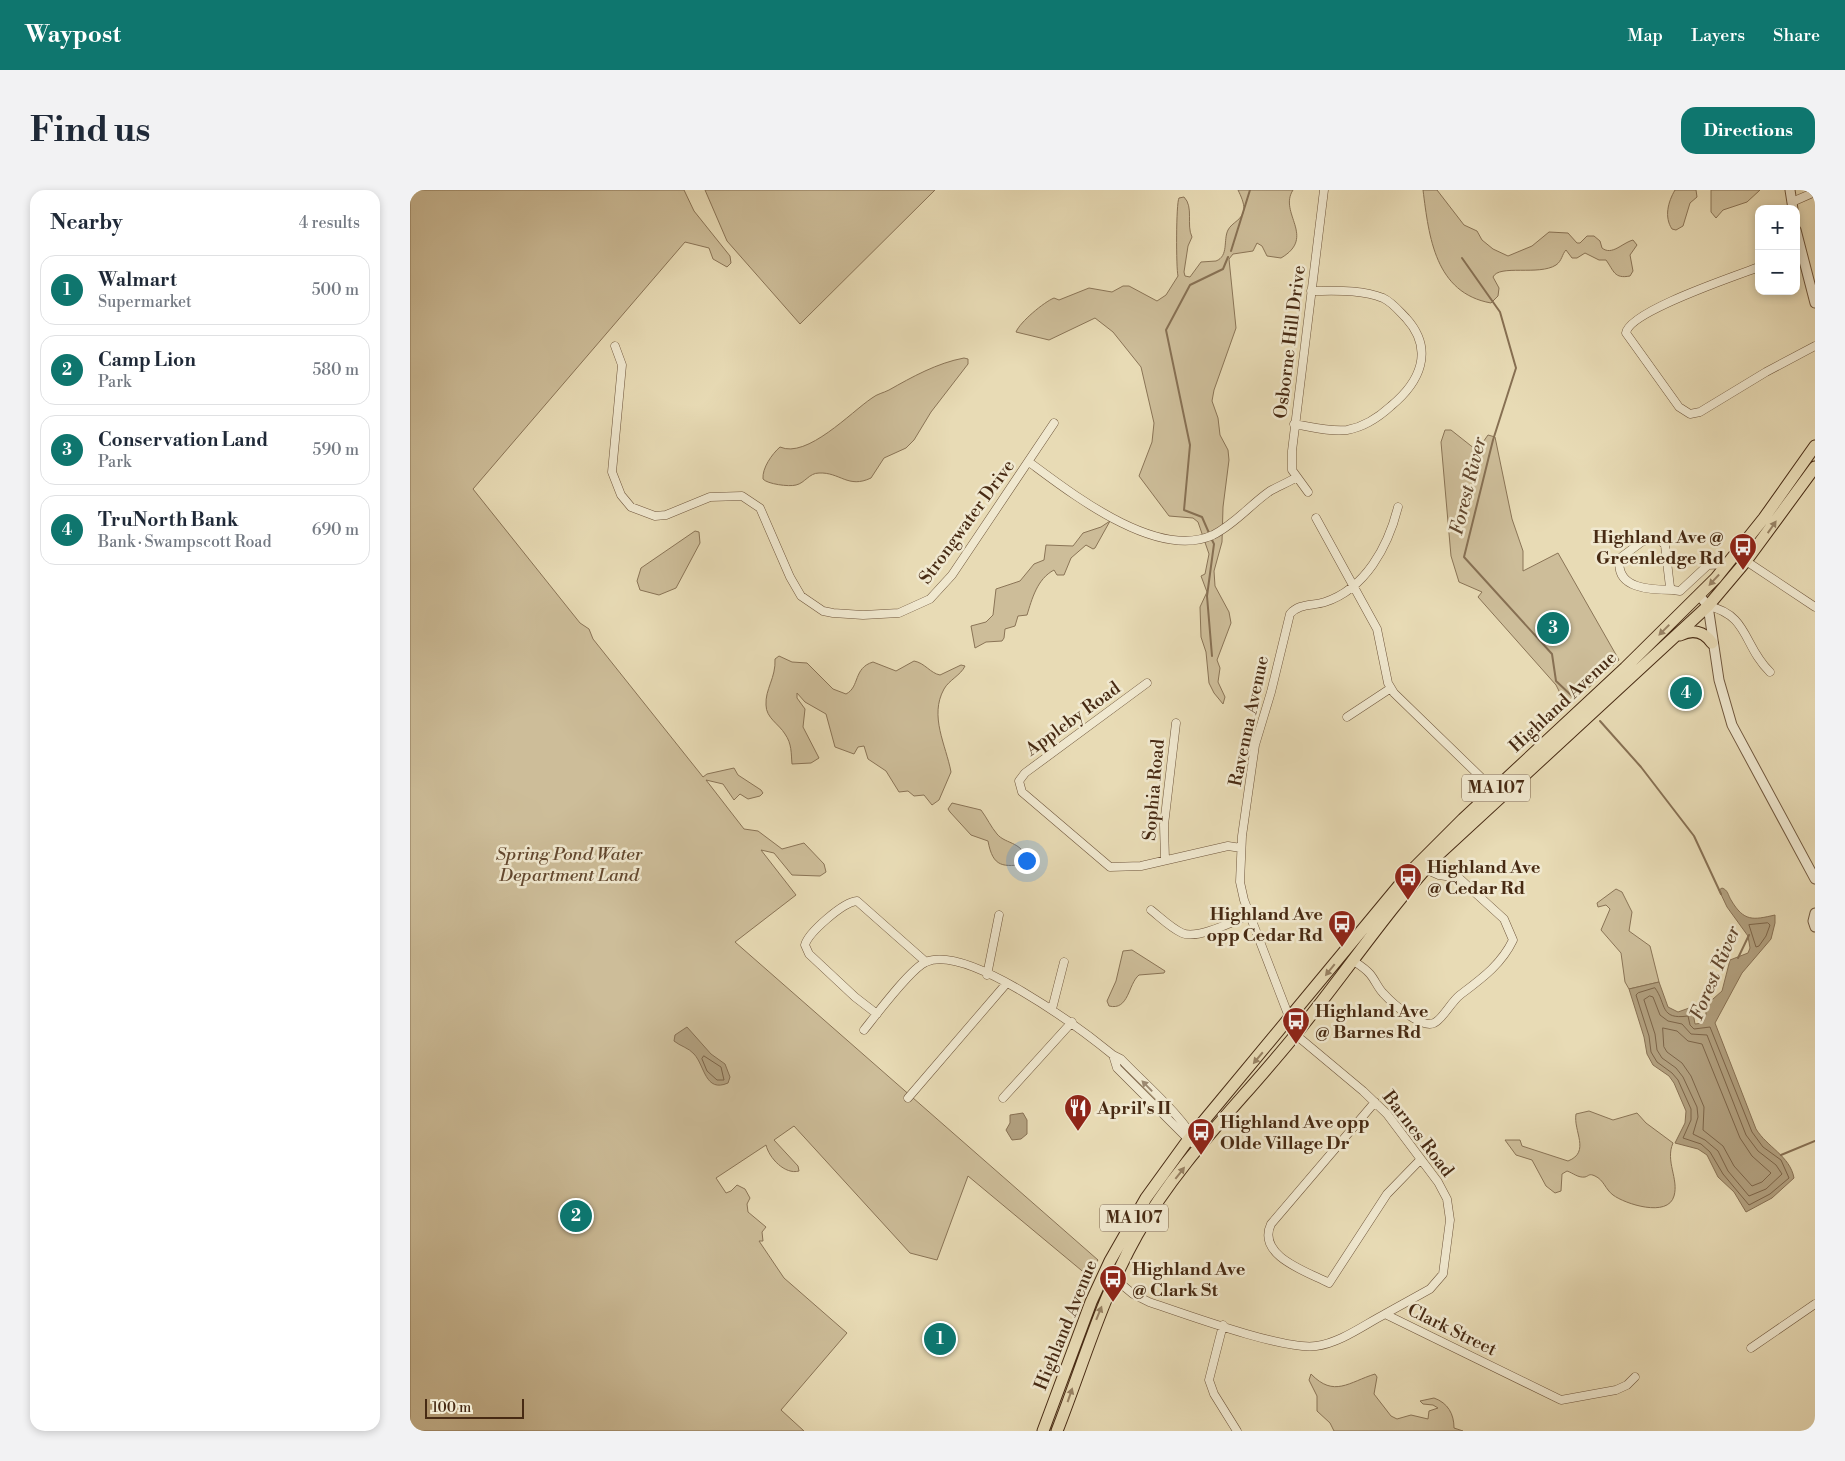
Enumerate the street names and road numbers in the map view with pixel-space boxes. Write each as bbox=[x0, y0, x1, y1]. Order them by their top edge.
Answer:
street label: Osborne Hill Drive bbox=[1269, 264, 1311, 420]
street label: Strongwater Drive bbox=[914, 455, 1020, 589]
street label: Highland Avenue bbox=[1504, 646, 1622, 758]
street label: Ravenna Avenue bbox=[1224, 653, 1274, 789]
street label: Appleby Road bbox=[1020, 676, 1126, 762]
street label: Sophia Road bbox=[1138, 737, 1170, 842]
road number: MA 107 bbox=[1462, 774, 1530, 802]
street label: Barnes Road bbox=[1377, 1086, 1459, 1182]
road number: MA 107 bbox=[1100, 1204, 1168, 1232]
street label: Highland Avenue bbox=[1029, 1256, 1103, 1394]
street label: Clark Street bbox=[1404, 1299, 1501, 1362]

